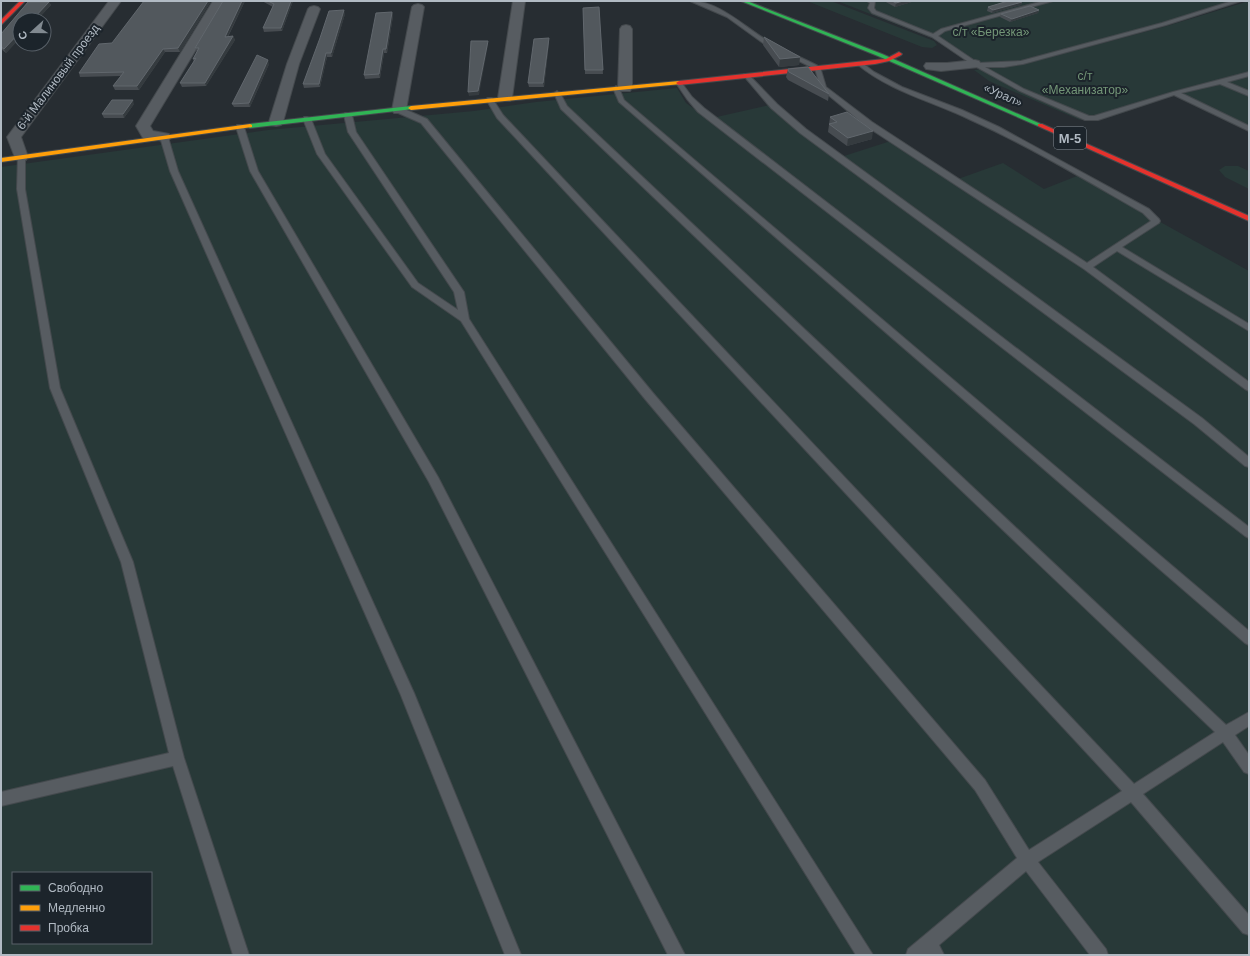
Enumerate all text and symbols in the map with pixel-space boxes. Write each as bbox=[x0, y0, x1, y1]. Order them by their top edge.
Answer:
north arrow bbox=[12, 12, 52, 52]
street label: 6-й Малиновый проезд bbox=[14, 22, 102, 132]
park label: с/т «Березка» bbox=[953, 25, 1030, 39]
text: С bbox=[16, 30, 30, 41]
park label: с/т «Механизатор» bbox=[1042, 69, 1129, 97]
street label: «Урал» bbox=[982, 80, 1025, 110]
road number: М-5 bbox=[1054, 127, 1086, 149]
legend bbox=[12, 872, 152, 944]
text: Свободно bbox=[48, 881, 103, 895]
text: Медленно bbox=[48, 901, 105, 915]
text: Пробка bbox=[48, 921, 89, 935]

